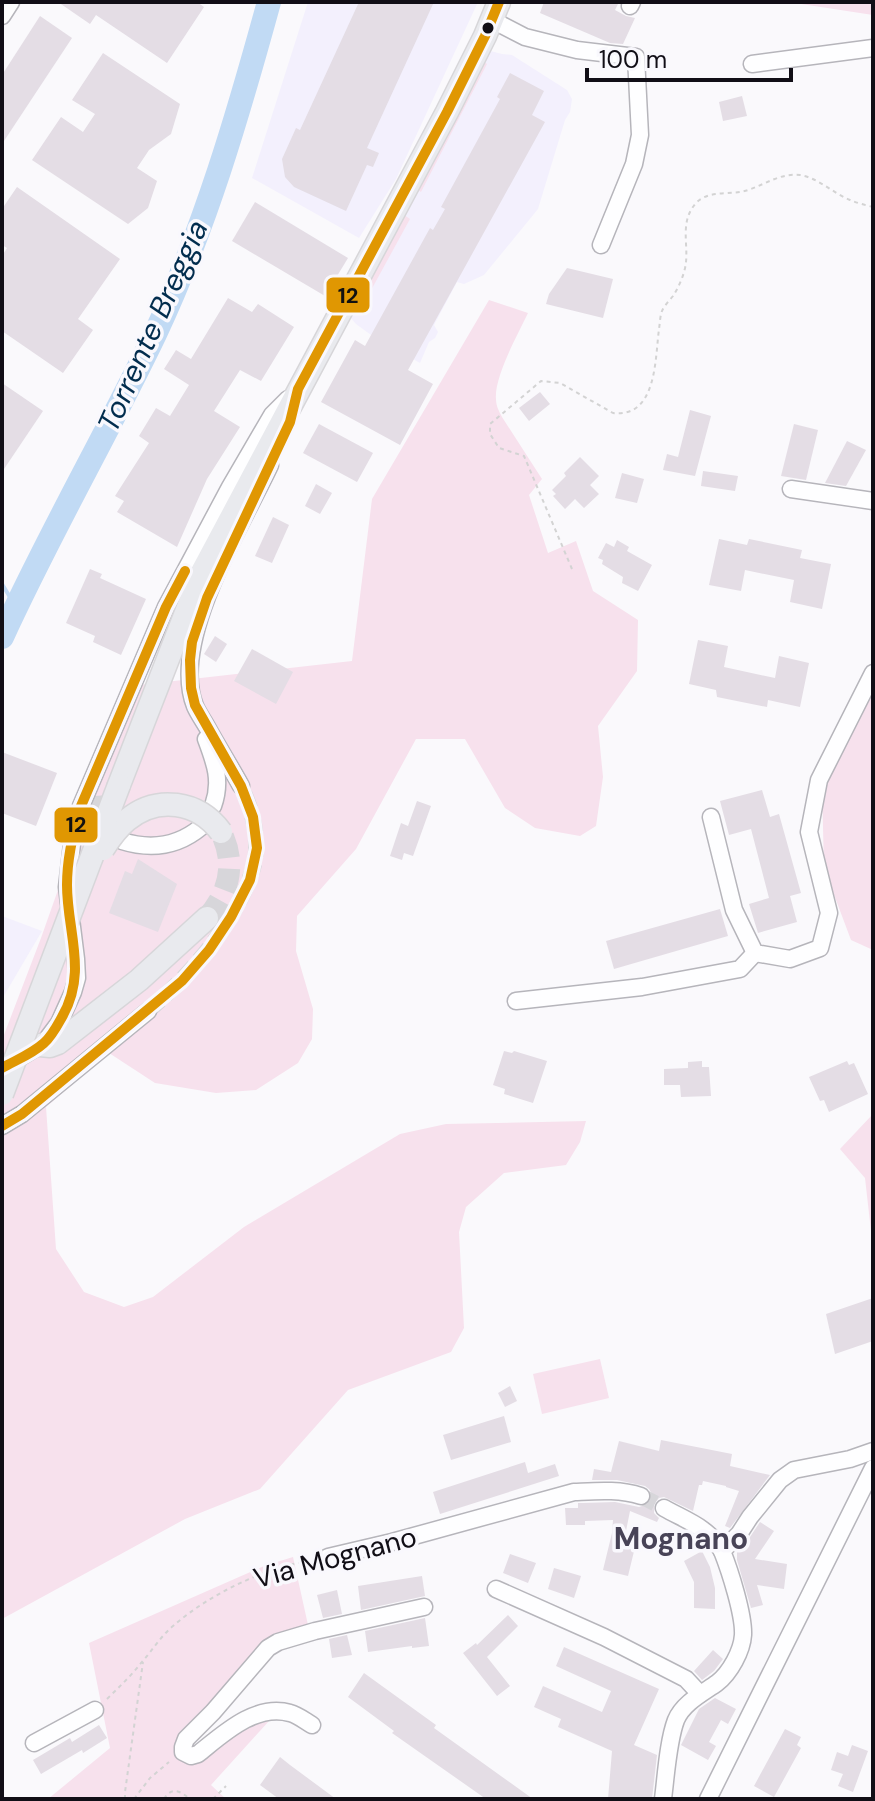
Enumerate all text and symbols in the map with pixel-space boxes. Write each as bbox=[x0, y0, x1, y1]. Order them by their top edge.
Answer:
unlabelled marker bbox=[480, 20, 496, 36]
scale bar bbox=[587, 32, 791, 82]
text: 100 m bbox=[599, 44, 667, 75]
water label: Torrente Breggia bbox=[88, 214, 217, 438]
line badge: 12 bbox=[325, 276, 371, 314]
text: 12 bbox=[338, 281, 358, 310]
line badge: 12 bbox=[53, 806, 99, 844]
text: 12 bbox=[66, 810, 86, 839]
street label: Via Mognano bbox=[250, 1518, 421, 1597]
district label: Mognano bbox=[614, 1519, 748, 1558]

